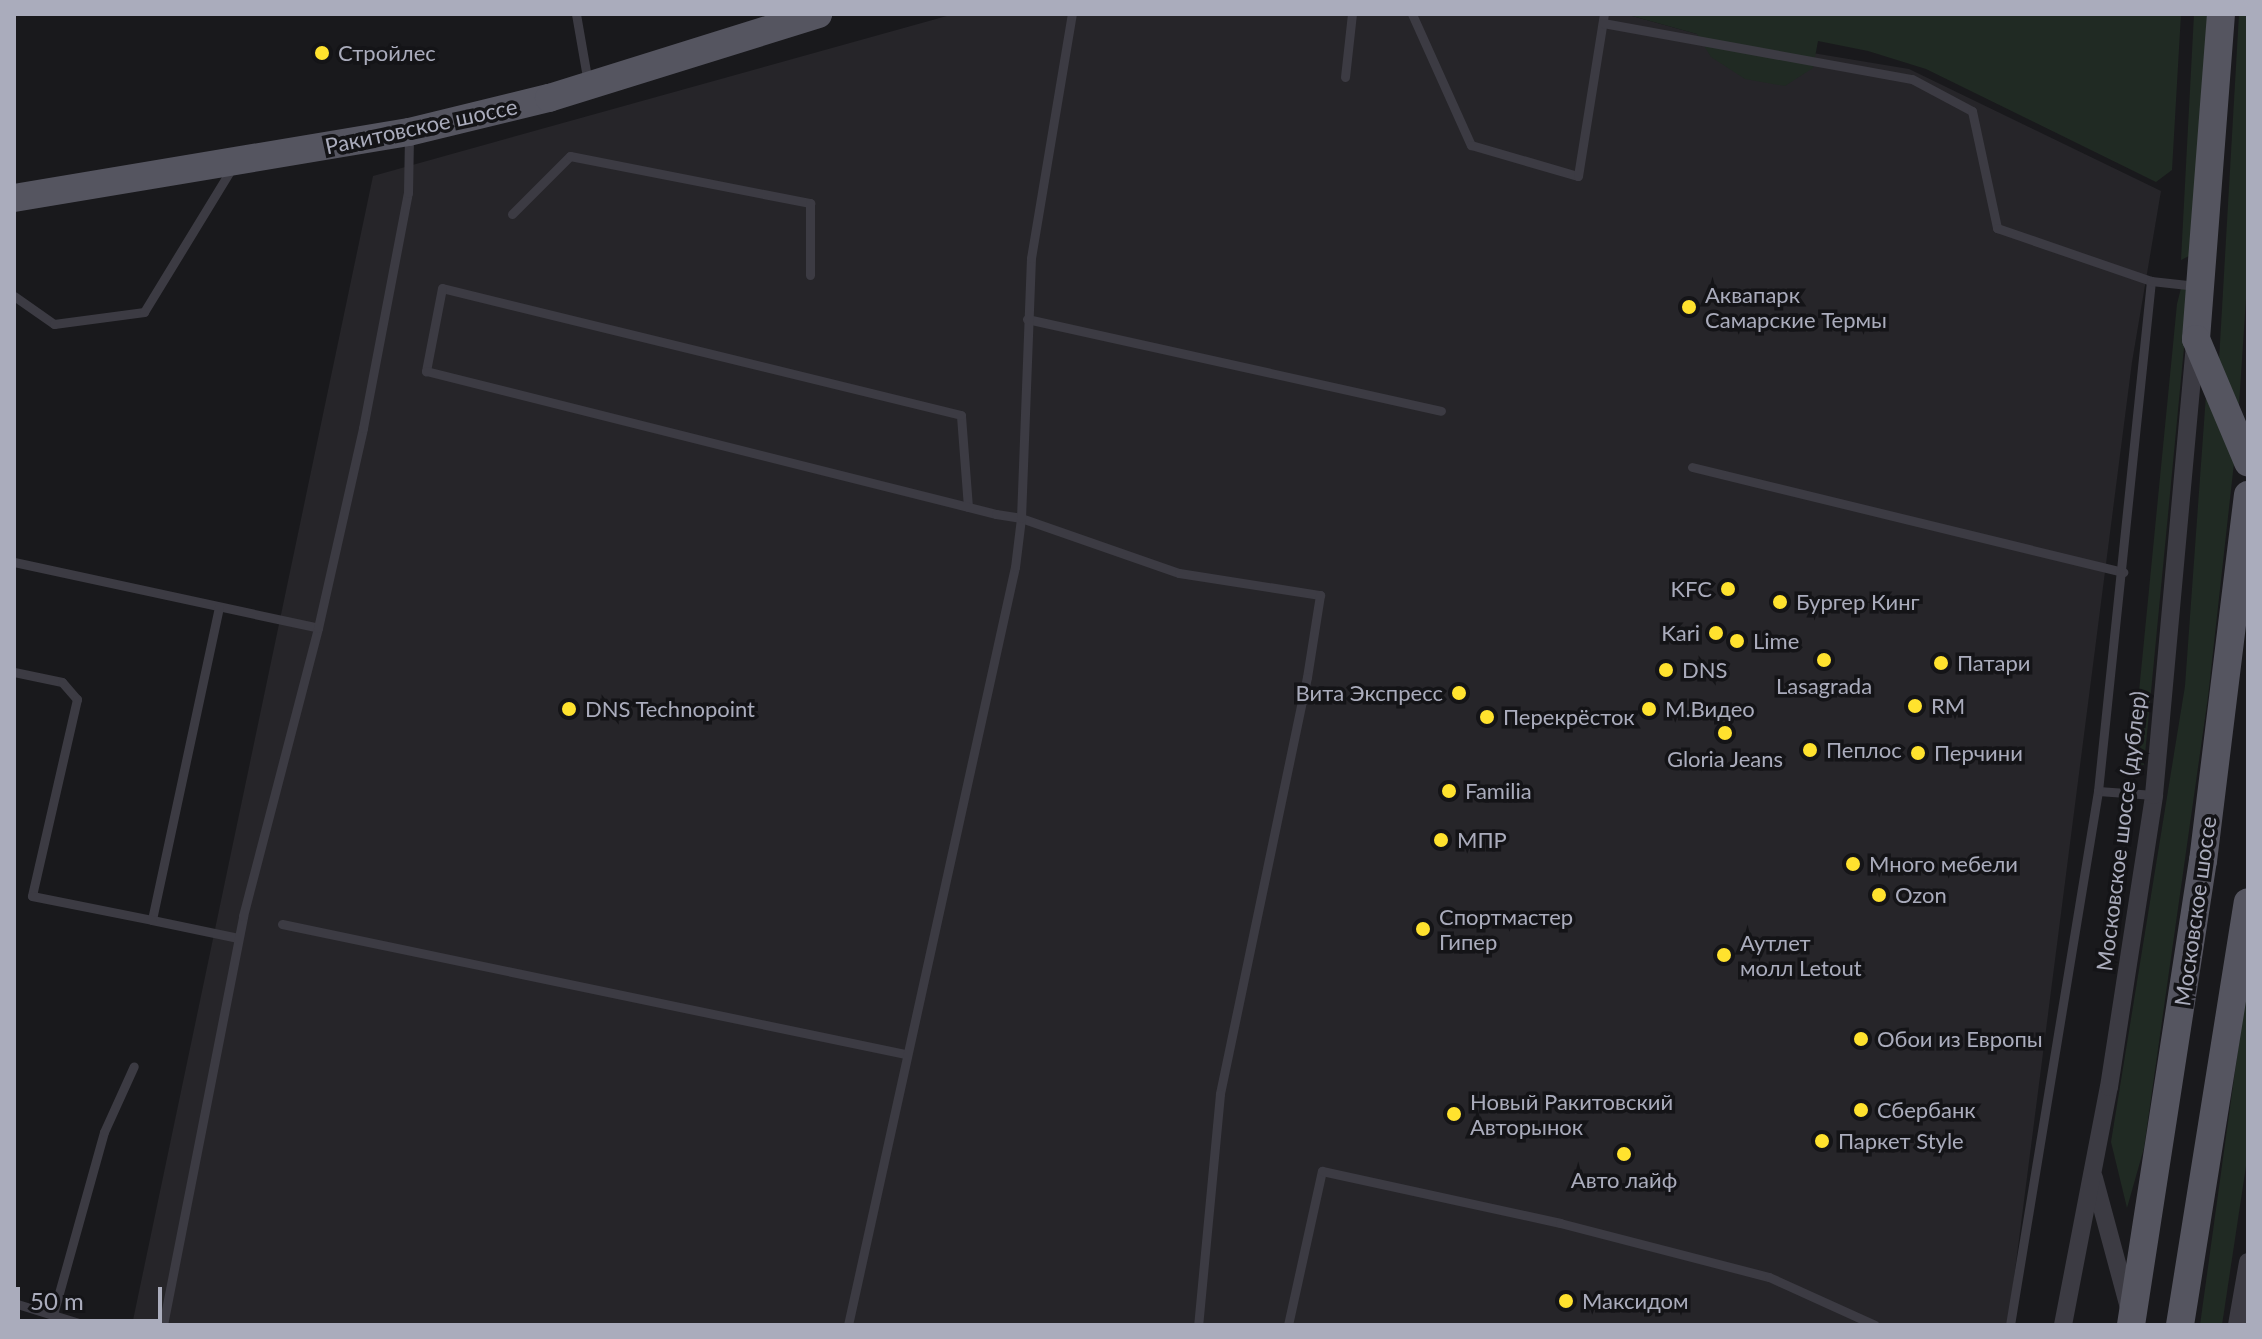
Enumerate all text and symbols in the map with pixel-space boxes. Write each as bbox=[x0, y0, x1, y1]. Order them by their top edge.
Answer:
place label: Стройлес bbox=[338, 40, 436, 66]
marker: Стройлес bbox=[313, 44, 331, 62]
street label: Ракитовское шоссе bbox=[322, 93, 520, 159]
place label: Аквапарк Самарские Термы bbox=[1705, 281, 1887, 332]
marker: Аквапарк Самарские Термы bbox=[1680, 298, 1698, 316]
place label: KFC bbox=[1670, 576, 1712, 602]
marker: KFC bbox=[1719, 580, 1737, 598]
place label: Бургер Кинг bbox=[1796, 589, 1920, 615]
marker: Бургер Кинг bbox=[1771, 593, 1789, 611]
place label: Kari bbox=[1661, 620, 1700, 646]
marker: Kari bbox=[1707, 624, 1725, 642]
place label: Lime bbox=[1753, 628, 1799, 654]
marker: Lime bbox=[1728, 632, 1746, 650]
place label: Патари bbox=[1957, 650, 2030, 676]
marker: Lasagrada bbox=[1815, 651, 1833, 669]
marker: Патари bbox=[1932, 654, 1950, 672]
place label: DNS bbox=[1682, 657, 1727, 683]
marker: DNS bbox=[1657, 661, 1675, 679]
place label: Lasagrada bbox=[1776, 673, 1872, 699]
place label: Вита Экспресс bbox=[1296, 680, 1443, 706]
marker: Вита Экспресс bbox=[1450, 684, 1468, 702]
street label: Московское шоссе (дублер) bbox=[2091, 689, 2151, 973]
place label: RM bbox=[1931, 693, 1965, 719]
place label: DNS Technopoint bbox=[585, 696, 756, 722]
place label: М.Видео bbox=[1665, 696, 1755, 722]
marker: RM bbox=[1906, 697, 1924, 715]
marker: DNS Technopoint bbox=[560, 700, 578, 718]
marker: М.Видео bbox=[1640, 700, 1658, 718]
place label: Перекрёсток bbox=[1503, 704, 1635, 730]
marker: Перекрёсток bbox=[1478, 708, 1496, 726]
marker: Gloria Jeans bbox=[1716, 724, 1734, 742]
place label: Пеплос bbox=[1826, 737, 1902, 763]
place label: Перчини bbox=[1934, 740, 2023, 766]
marker: Пеплос bbox=[1801, 741, 1819, 759]
marker: Перчини bbox=[1909, 744, 1927, 762]
place label: Gloria Jeans bbox=[1667, 746, 1783, 772]
place label: Familia bbox=[1465, 778, 1532, 804]
marker: Familia bbox=[1440, 782, 1458, 800]
street label: Московское шоссе bbox=[2169, 814, 2221, 1008]
place label: МПР bbox=[1457, 827, 1507, 853]
marker: МПР bbox=[1432, 831, 1450, 849]
place label: Много мебели bbox=[1869, 851, 2018, 877]
marker: Много мебели bbox=[1844, 855, 1862, 873]
place label: Ozon bbox=[1895, 882, 1947, 908]
marker: Ozon bbox=[1870, 886, 1888, 904]
place label: Спортмастер Гипер bbox=[1439, 903, 1573, 954]
marker: Спортмастер Гипер bbox=[1414, 920, 1432, 938]
place label: Аутлет молл Letout bbox=[1740, 929, 1862, 980]
marker: Аутлет молл Letout bbox=[1715, 946, 1733, 964]
place label: Обои из Европы bbox=[1877, 1026, 2043, 1052]
marker: Обои из Европы bbox=[1852, 1030, 1870, 1048]
place label: Новый Ракитовский Авторынок bbox=[1470, 1088, 1673, 1140]
place label: Сбербанк bbox=[1877, 1097, 1976, 1123]
marker: Сбербанк bbox=[1852, 1101, 1870, 1119]
marker: Новый Ракитовский Авторынок bbox=[1445, 1105, 1463, 1123]
place label: Паркет Style bbox=[1838, 1128, 1964, 1154]
marker: Паркет Style bbox=[1813, 1132, 1831, 1150]
marker: Авто лайф bbox=[1615, 1145, 1633, 1163]
place label: Авто лайф bbox=[1571, 1167, 1677, 1193]
scale bar bbox=[20, 1271, 166, 1321]
text: 50 m bbox=[30, 1286, 84, 1315]
place label: Максидом bbox=[1582, 1288, 1689, 1314]
marker: Максидом bbox=[1557, 1292, 1575, 1310]

